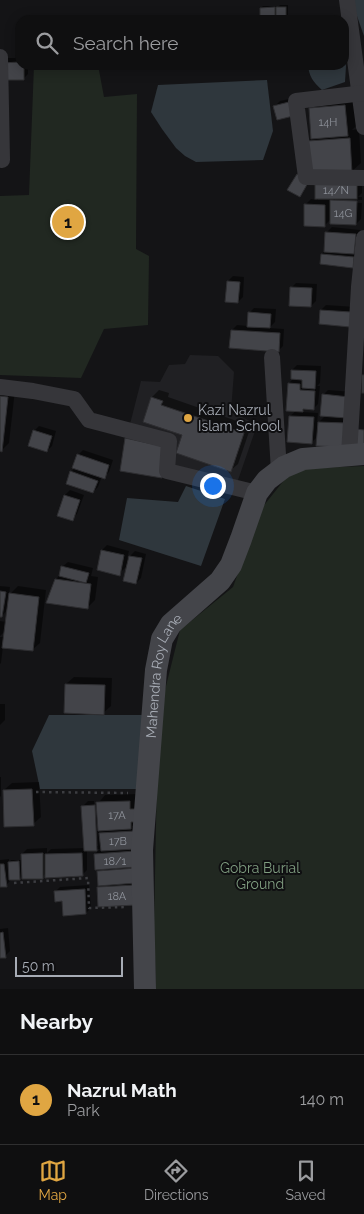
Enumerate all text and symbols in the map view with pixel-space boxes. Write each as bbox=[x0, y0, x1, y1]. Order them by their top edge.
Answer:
search box bbox=[15, 15, 349, 70]
icon: search bbox=[33, 29, 61, 57]
text: Search here bbox=[73, 32, 179, 54]
house number: 14H bbox=[319, 116, 337, 129]
house number: 14/N bbox=[323, 184, 349, 197]
pin: 1 bbox=[52, 203, 84, 241]
house number: 14G bbox=[334, 207, 352, 220]
place label: Kazi Nazrul Islam School bbox=[198, 402, 281, 434]
marker: Kazi Nazrul Islam School bbox=[182, 412, 194, 424]
your location bbox=[200, 473, 226, 499]
street label: Mahendra Roy Lane bbox=[143, 610, 185, 739]
house number: 17A bbox=[108, 809, 126, 822]
house number: 17B bbox=[109, 835, 127, 848]
house number: 18/1 bbox=[104, 855, 126, 868]
park label: Gobra Burial Ground bbox=[220, 860, 300, 892]
house number: 18A bbox=[108, 890, 127, 903]
scale bar bbox=[15, 954, 122, 977]
text: 50 m bbox=[22, 958, 55, 974]
text: Nearby bbox=[20, 1009, 93, 1034]
text: Nazrul Math bbox=[67, 1079, 177, 1101]
text: 1 bbox=[32, 1090, 40, 1109]
text: 140 m bbox=[300, 1090, 344, 1109]
text: Park bbox=[67, 1101, 100, 1120]
tab: Map bbox=[38, 1157, 67, 1203]
tab: Directions bbox=[144, 1157, 209, 1203]
tab: Saved bbox=[285, 1157, 326, 1203]

